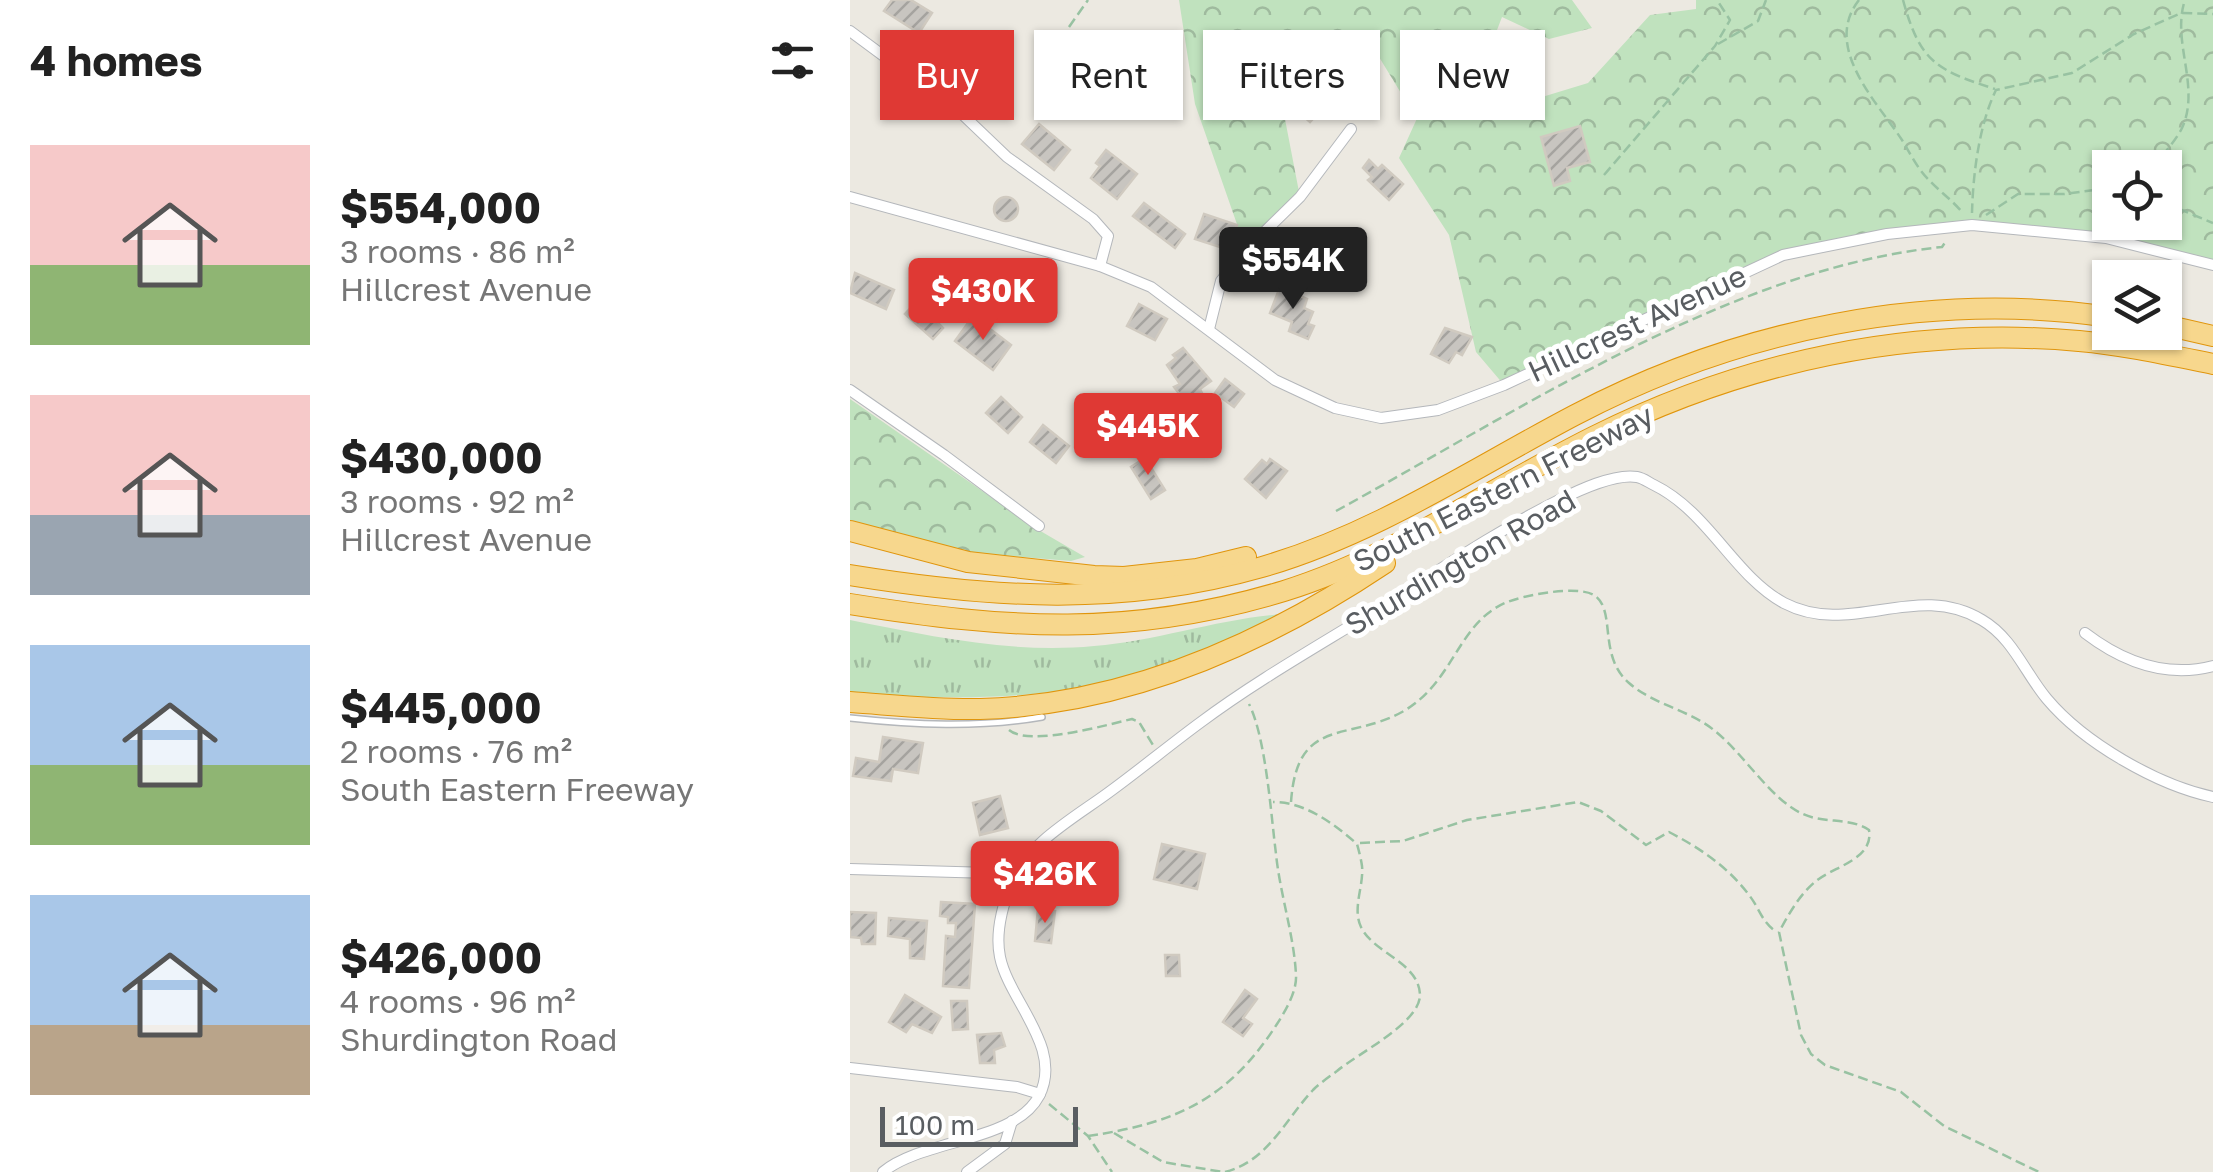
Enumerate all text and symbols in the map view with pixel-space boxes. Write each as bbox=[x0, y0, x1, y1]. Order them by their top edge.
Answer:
chip: Buy bbox=[880, 30, 1014, 120]
chip: Rent bbox=[1034, 30, 1183, 120]
chip: Filters bbox=[1203, 30, 1380, 120]
chip: New bbox=[1400, 30, 1545, 120]
icon: filters bbox=[765, 33, 820, 88]
text: 4 homes bbox=[30, 35, 202, 85]
map controls bbox=[2092, 150, 2182, 350]
button: locate bbox=[2092, 150, 2182, 240]
text: $554,000 bbox=[340, 182, 541, 232]
icon: home bbox=[110, 185, 230, 305]
pin: $554K bbox=[1223, 227, 1363, 312]
text: 3 rooms · 86 m² bbox=[340, 232, 575, 270]
text: $554K bbox=[1241, 240, 1345, 278]
street label: Hillcrest Avenue bbox=[1522, 257, 1752, 389]
pin: $430K bbox=[913, 258, 1053, 343]
button: layers bbox=[2092, 260, 2182, 350]
text: Hillcrest Avenue bbox=[340, 270, 592, 308]
text: $430K bbox=[931, 271, 1035, 309]
pin: $445K bbox=[1078, 393, 1218, 478]
street label: South Eastern Freeway bbox=[1347, 397, 1659, 579]
text: $445K bbox=[1096, 406, 1200, 444]
text: $430,000 bbox=[340, 432, 543, 482]
icon: home bbox=[110, 435, 230, 555]
street label: Shurdington Road bbox=[1338, 481, 1582, 643]
text: 3 rooms · 92 m² bbox=[340, 482, 574, 520]
text: Hillcrest Avenue bbox=[340, 520, 592, 558]
text: $445,000 bbox=[340, 682, 542, 732]
icon: home bbox=[110, 685, 230, 805]
text: 2 rooms · 76 m² bbox=[340, 732, 572, 770]
text: South Eastern Freeway bbox=[340, 770, 694, 808]
pin: $426K bbox=[975, 841, 1115, 926]
text: $426K bbox=[993, 854, 1097, 892]
text: $426,000 bbox=[340, 932, 542, 982]
icon: home bbox=[110, 935, 230, 1055]
text: 4 rooms · 96 m² bbox=[340, 982, 576, 1020]
text: Shurdington Road bbox=[340, 1020, 617, 1058]
scale bar bbox=[880, 1102, 1078, 1146]
text: 100 m bbox=[895, 1108, 975, 1141]

